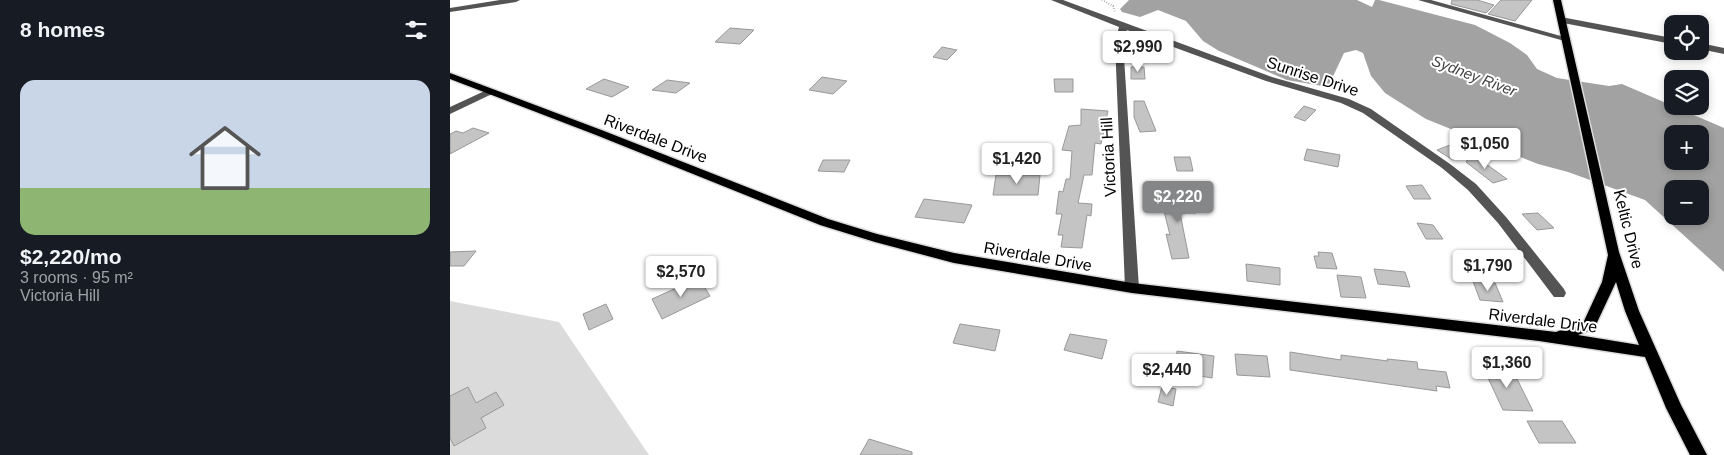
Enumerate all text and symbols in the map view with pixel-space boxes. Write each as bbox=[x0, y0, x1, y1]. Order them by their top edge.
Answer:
map controls bbox=[1664, 15, 1709, 225]
button: locate bbox=[1664, 15, 1709, 60]
icon: filters bbox=[402, 16, 430, 44]
text: 8 homes bbox=[20, 18, 105, 41]
pin: $2,990 bbox=[1097, 30, 1179, 73]
text: $2,990 bbox=[1114, 38, 1162, 55]
water label: Sydney River bbox=[1429, 52, 1520, 100]
street label: Sunrise Drive bbox=[1265, 54, 1361, 99]
button: layers bbox=[1664, 70, 1709, 115]
street label: Riverdale Drive bbox=[602, 111, 710, 166]
icon: home bbox=[180, 113, 270, 203]
street label: Victoria Hill bbox=[1098, 117, 1119, 197]
button: + bbox=[1664, 125, 1709, 170]
pin: $1,050 bbox=[1444, 128, 1526, 170]
text: $1,050 bbox=[1461, 135, 1509, 152]
pin: $1,420 bbox=[976, 142, 1058, 185]
text: $1,420 bbox=[993, 150, 1041, 167]
pin: $2,220 bbox=[1137, 180, 1219, 223]
button: − bbox=[1664, 180, 1709, 225]
text: $2,220 bbox=[1154, 188, 1202, 205]
street label: Keltic Drive bbox=[1610, 188, 1647, 271]
street label: Riverdale Drive bbox=[983, 239, 1093, 274]
text: $2,220/mo bbox=[20, 245, 122, 268]
pin: $1,790 bbox=[1447, 250, 1529, 292]
pin: $2,570 bbox=[640, 256, 722, 298]
text: $1,790 bbox=[1464, 257, 1512, 274]
text: $2,570 bbox=[657, 263, 705, 280]
text: 3 rooms · 95 m² bbox=[20, 269, 133, 286]
text: Victoria Hill bbox=[20, 287, 100, 304]
street label: Riverdale Drive bbox=[1488, 305, 1598, 336]
pin: $1,360 bbox=[1466, 346, 1548, 389]
pin: $2,440 bbox=[1126, 354, 1208, 396]
text: $1,360 bbox=[1483, 354, 1531, 371]
text: $2,440 bbox=[1143, 361, 1191, 378]

